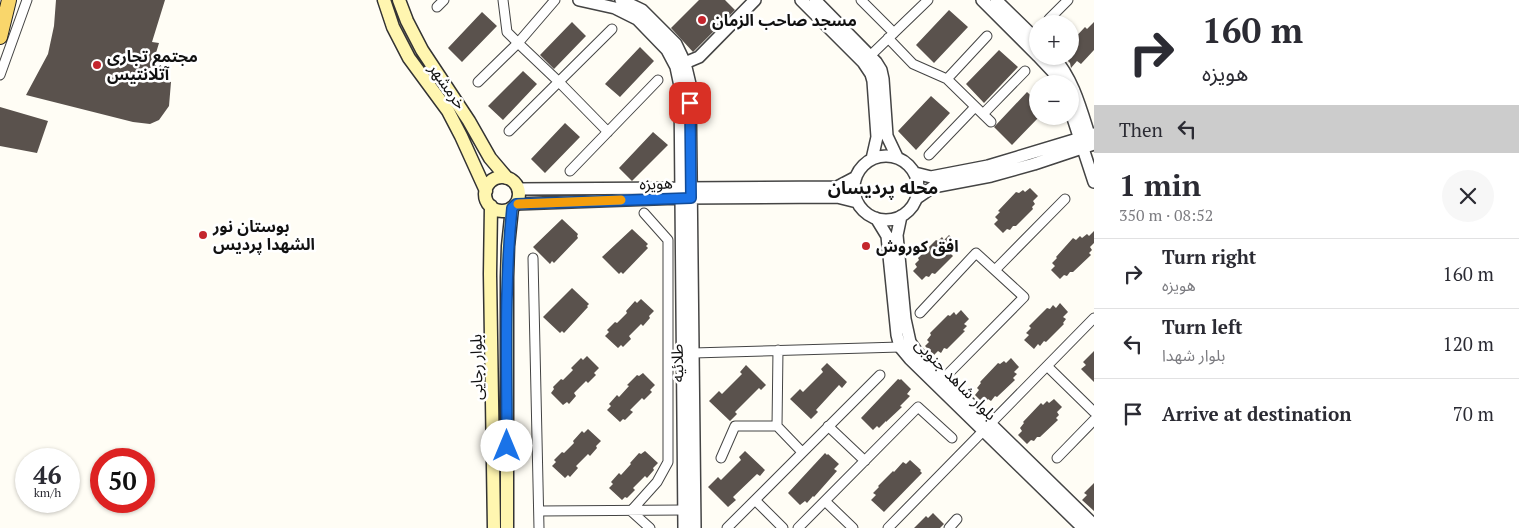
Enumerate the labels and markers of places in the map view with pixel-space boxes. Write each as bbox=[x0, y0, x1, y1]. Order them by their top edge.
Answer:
place label: مسجد صاحب الزمان bbox=[712, 9, 857, 31]
marker: مسجد صاحب الزمان bbox=[696, 14, 708, 26]
place label: مجتمع تجاری آتلانتیس bbox=[107, 45, 198, 85]
marker: مجتمع تجاری آتلانتیس bbox=[91, 59, 103, 71]
pin bbox=[669, 82, 711, 124]
place label: بوستان نور الشهدا پردیس bbox=[212, 215, 315, 255]
marker: بوستان نور الشهدا پردیس bbox=[197, 229, 209, 241]
place label: افق کوروش bbox=[876, 235, 959, 257]
marker: افق کوروش bbox=[860, 240, 872, 252]

